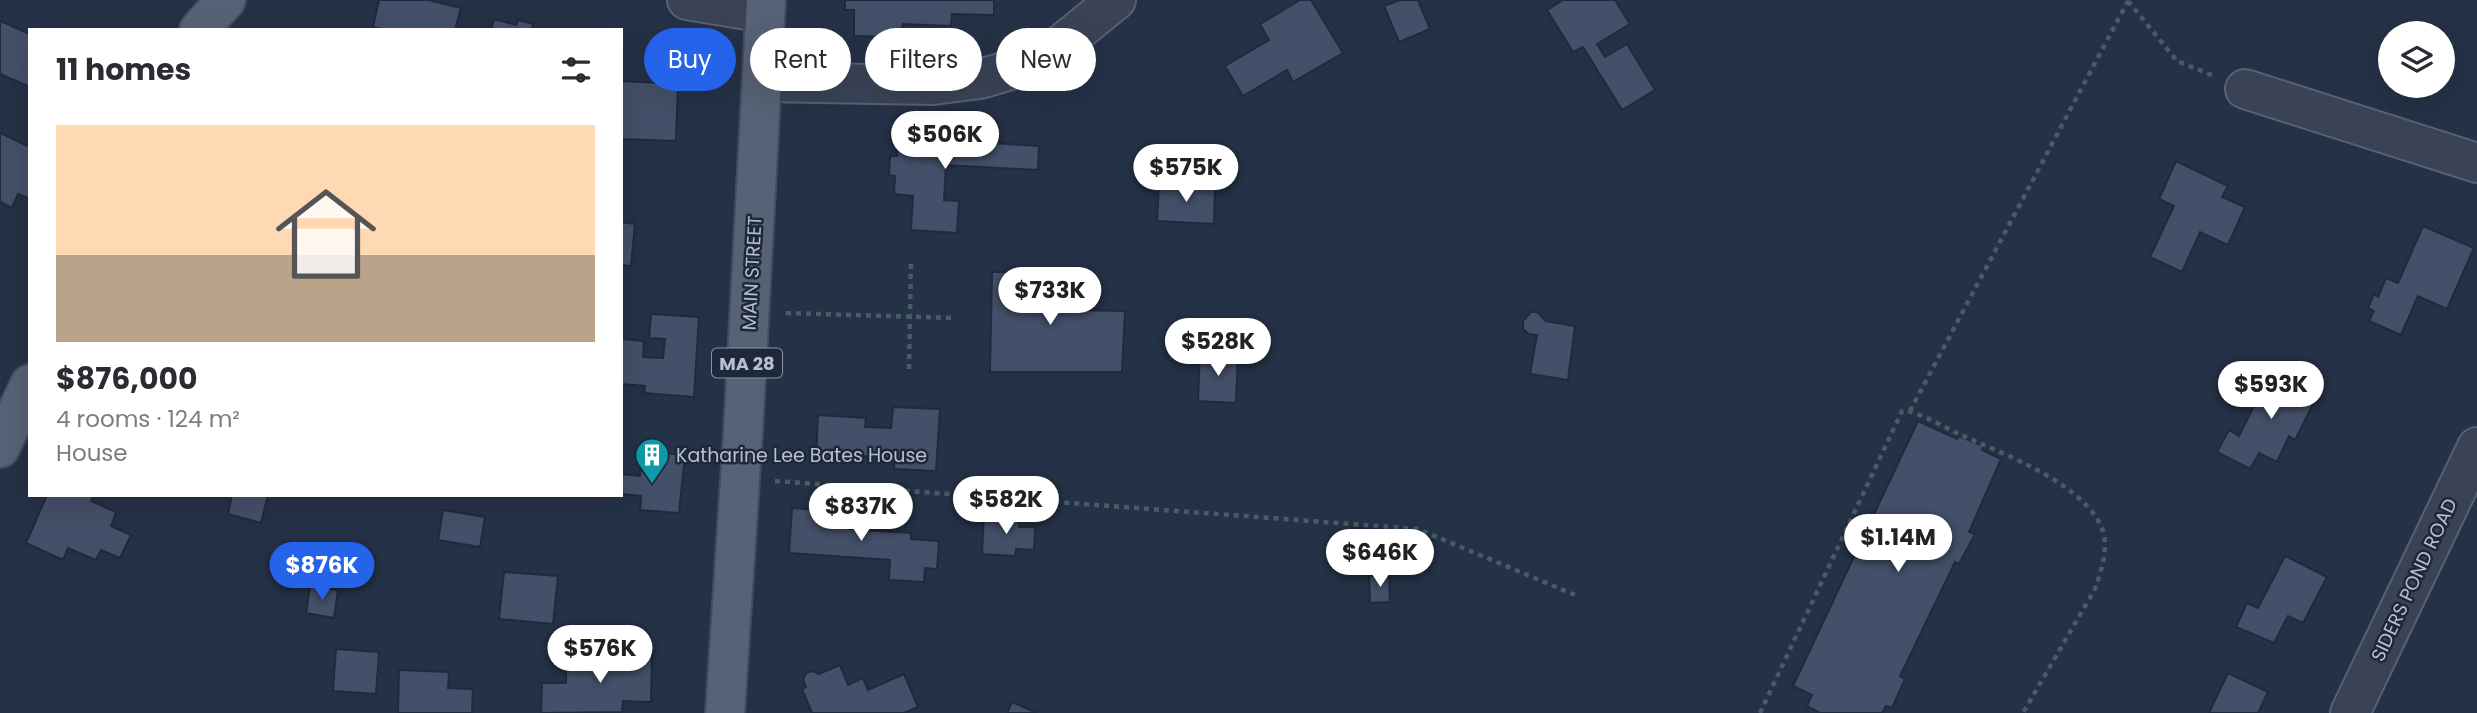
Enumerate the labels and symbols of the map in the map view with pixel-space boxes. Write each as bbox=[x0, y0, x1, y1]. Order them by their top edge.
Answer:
pin: $506K bbox=[896, 111, 994, 171]
pin: $575K bbox=[1137, 144, 1235, 204]
street label: MAIN STREET bbox=[736, 215, 768, 331]
pin: $733K bbox=[1001, 268, 1099, 327]
pin: $528K bbox=[1169, 318, 1267, 378]
road number: MA 28 bbox=[712, 348, 782, 377]
pin: $593K bbox=[2222, 362, 2320, 421]
building icon: Katharine Lee Bates House bbox=[633, 436, 671, 485]
place label: Katharine Lee Bates House bbox=[676, 442, 927, 469]
pin: $582K bbox=[957, 476, 1055, 536]
pin: $837K bbox=[812, 484, 910, 543]
street label: SIDERS POND ROAD bbox=[2364, 494, 2464, 666]
pin: $1.14M bbox=[1841, 514, 1955, 574]
pin: $646K bbox=[1331, 530, 1429, 589]
pin: $876K bbox=[273, 542, 371, 602]
pin: $576K bbox=[551, 626, 649, 685]

